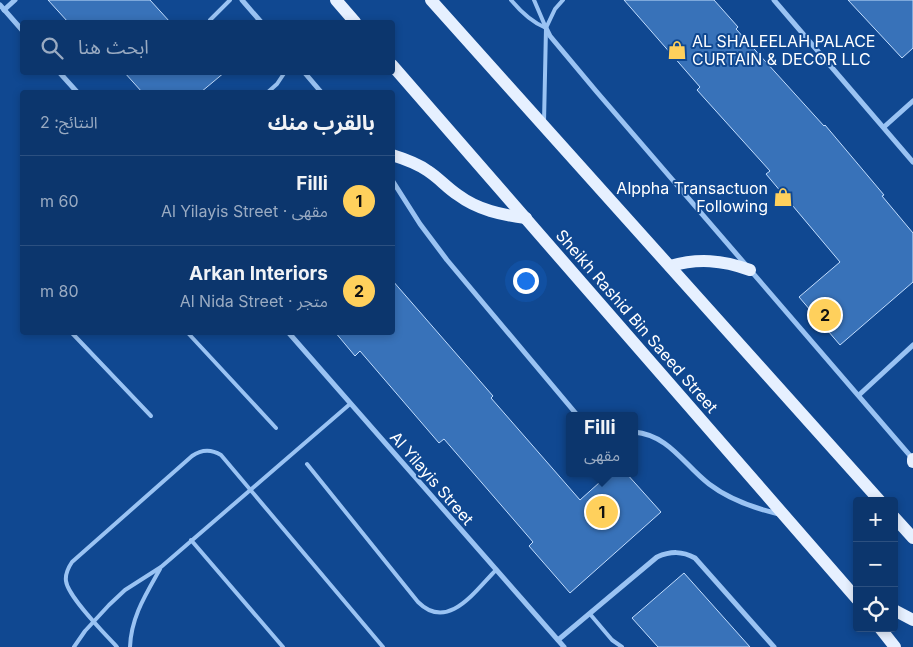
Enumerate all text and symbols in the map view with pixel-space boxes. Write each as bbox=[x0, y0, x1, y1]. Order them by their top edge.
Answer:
search box bbox=[20, 20, 395, 75]
place label: AL SHALEELAH PALACE CURTAIN & DECOR LLC bbox=[692, 31, 875, 69]
icon: search bbox=[38, 34, 66, 62]
text: ابحث هنا bbox=[78, 36, 149, 59]
shop icon: AL SHALEELAH PALACE CURTAIN & DECOR LLC bbox=[666, 39, 688, 61]
text: بالقرب منك bbox=[268, 110, 375, 135]
text: النتائج: 2 bbox=[40, 112, 98, 132]
text: Filli bbox=[296, 172, 328, 195]
place label: Alppha Transactuon Following bbox=[616, 178, 768, 216]
shop icon: Alppha Transactuon Following bbox=[772, 186, 794, 208]
text: 60 m bbox=[40, 191, 79, 211]
text: 1 bbox=[356, 191, 362, 211]
text: مقهى · Al Yilayis Street bbox=[161, 201, 328, 221]
street label: Sheikh Rashid Bin Saeed Street bbox=[552, 225, 722, 417]
text: Arkan Interiors bbox=[189, 262, 328, 285]
your location bbox=[513, 268, 539, 294]
text: 80 m bbox=[40, 281, 79, 301]
text: 2 bbox=[354, 281, 364, 301]
text: متجر · Al Nida Street bbox=[180, 291, 328, 311]
pin: 2 bbox=[809, 296, 841, 334]
popup bbox=[566, 412, 638, 477]
text: Filli bbox=[584, 416, 616, 439]
street label: Al Yilayis Street bbox=[386, 427, 478, 529]
text: مقهى bbox=[584, 445, 620, 465]
pin: 1 bbox=[586, 493, 618, 531]
map controls bbox=[853, 497, 898, 632]
button: + bbox=[853, 497, 898, 542]
button: − bbox=[853, 542, 898, 587]
button: locate bbox=[853, 587, 898, 632]

